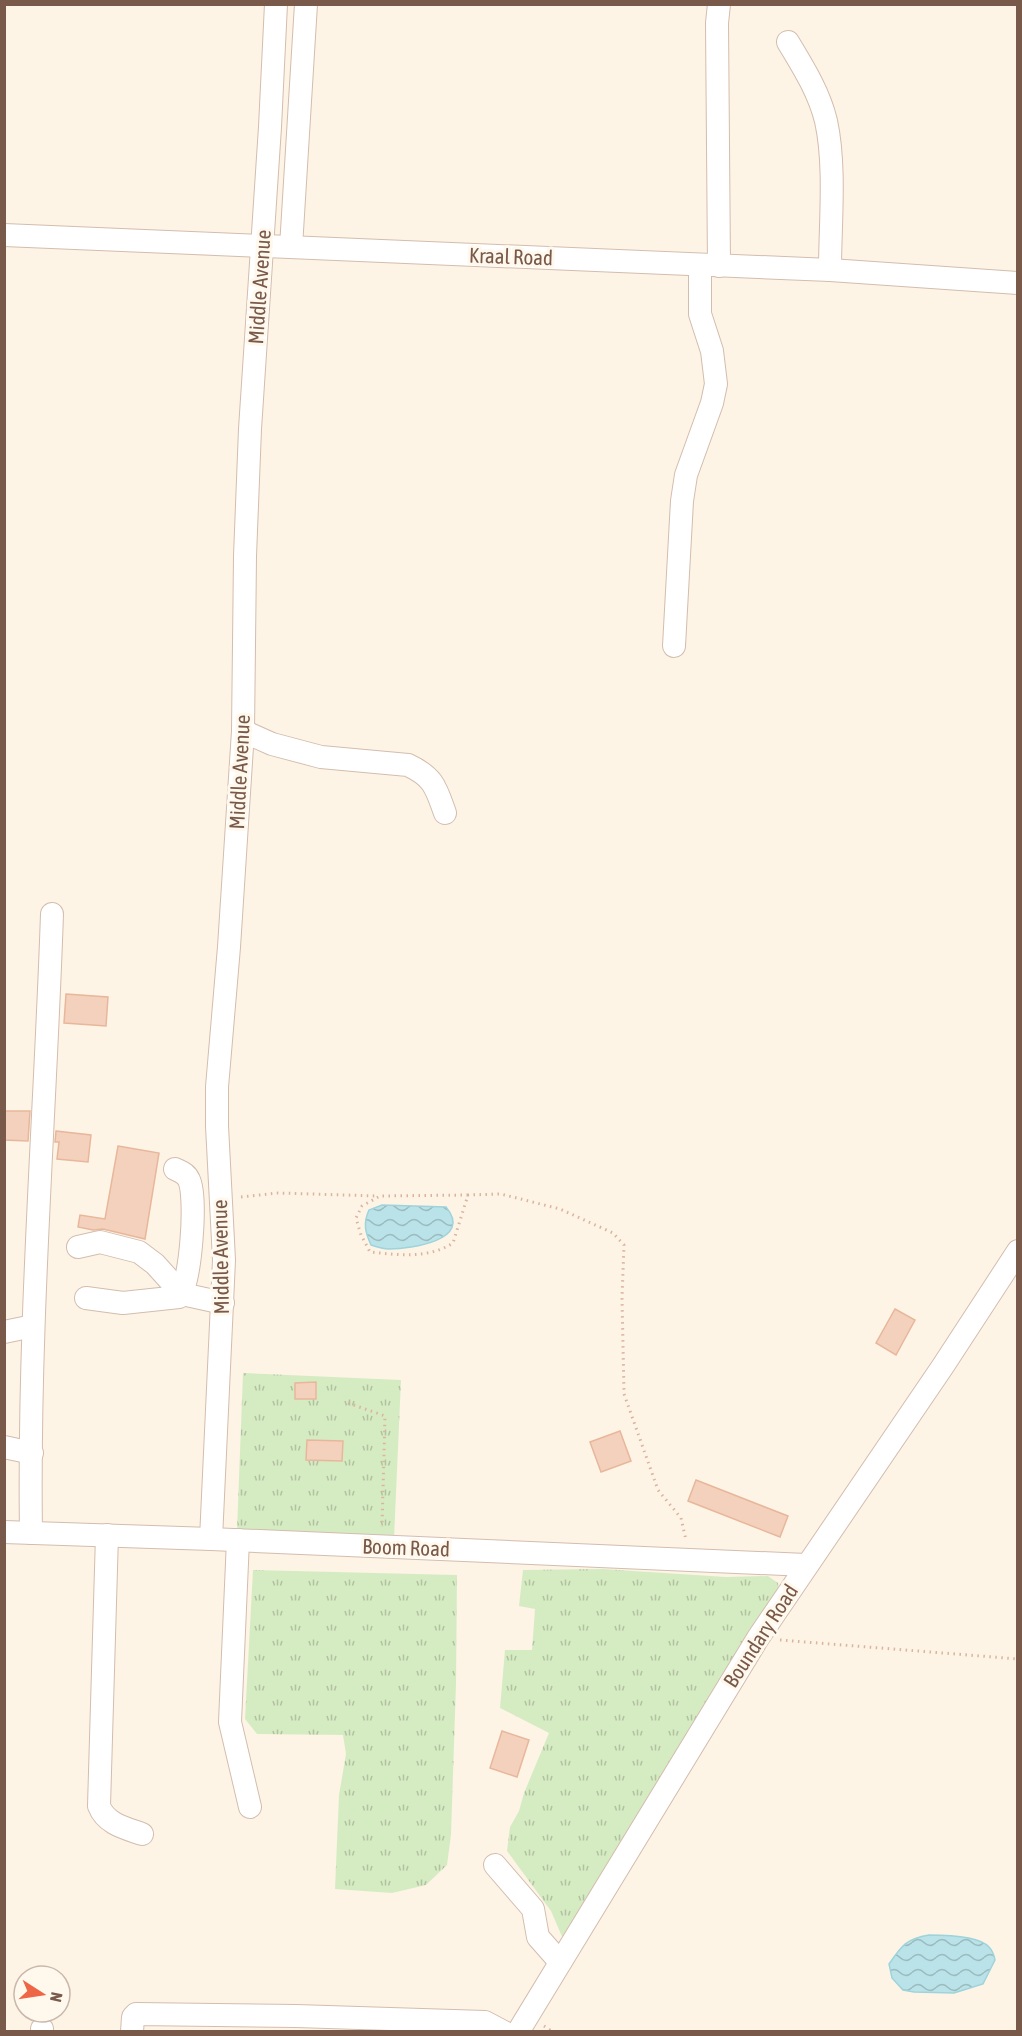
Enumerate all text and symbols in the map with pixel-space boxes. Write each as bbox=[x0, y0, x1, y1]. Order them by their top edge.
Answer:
street label: Middle Avenue bbox=[243, 229, 275, 345]
street label: Kraal Road bbox=[469, 243, 553, 269]
street label: Middle Avenue bbox=[224, 714, 254, 830]
street label: Middle Avenue bbox=[207, 1199, 233, 1315]
street label: Boom Road bbox=[362, 1533, 450, 1561]
street label: Boundary Road bbox=[718, 1580, 802, 1691]
north arrow bbox=[12, 1964, 72, 2024]
text: N bbox=[47, 1991, 66, 2004]

